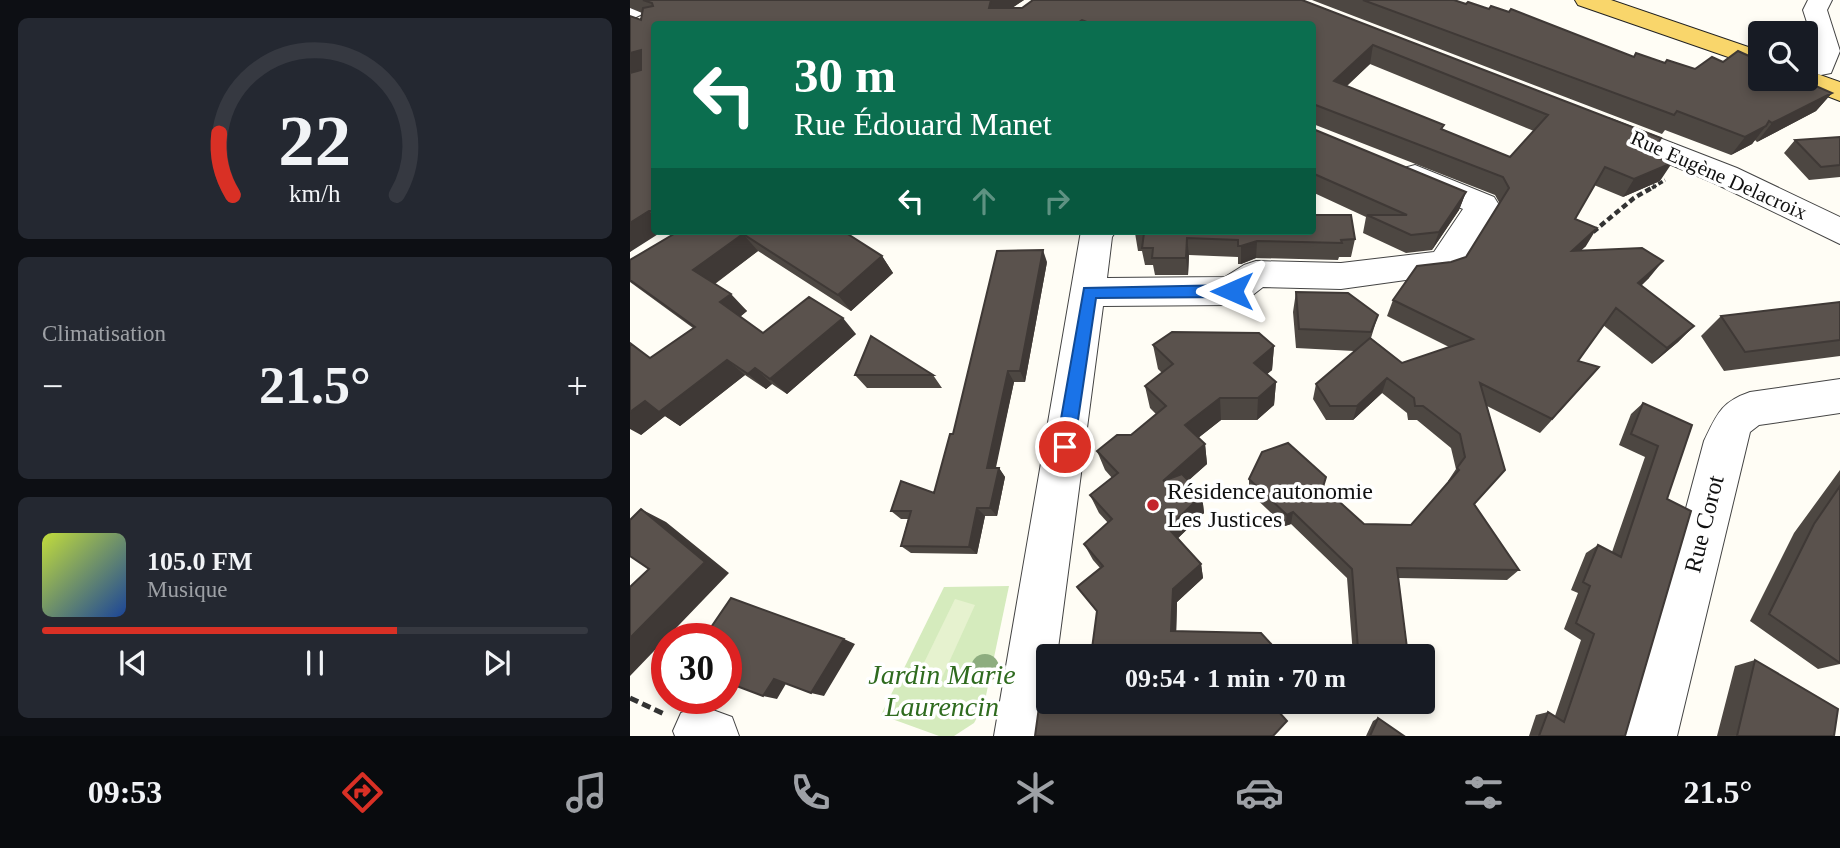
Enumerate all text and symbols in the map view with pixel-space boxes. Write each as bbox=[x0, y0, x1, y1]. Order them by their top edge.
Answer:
map controls bbox=[1748, 21, 1818, 91]
button: search bbox=[1748, 21, 1818, 91]
text: 30 m bbox=[794, 48, 896, 103]
icon: left bbox=[679, 49, 770, 140]
text: 22 bbox=[279, 100, 351, 181]
text: Rue Édouard Manet bbox=[794, 106, 1052, 142]
street label: Rue Eugène Delacroix bbox=[1627, 125, 1811, 225]
text: km/h bbox=[289, 179, 341, 206]
icon: left bbox=[892, 182, 930, 220]
icon: ahead bbox=[965, 182, 1003, 220]
icon: right bbox=[1038, 182, 1076, 220]
position arrow bbox=[1195, 254, 1269, 328]
text: Climatisation bbox=[42, 321, 166, 346]
text: 21.5° bbox=[259, 357, 371, 414]
text: − bbox=[42, 365, 63, 407]
text: + bbox=[567, 365, 588, 407]
pin bbox=[1035, 417, 1095, 477]
icon: arrive bbox=[1046, 428, 1084, 466]
street label: Rue Corot bbox=[1679, 472, 1729, 575]
place label: Résidence autonomie Les Justices bbox=[1167, 478, 1373, 532]
marker: Résidence autonomie Les Justices bbox=[1145, 497, 1161, 513]
text: 105.0 FM bbox=[147, 547, 252, 576]
text: Musique bbox=[147, 577, 228, 602]
speed limit sign: 30 bbox=[651, 623, 742, 714]
icon: previous bbox=[114, 644, 152, 682]
icon: pause bbox=[296, 644, 334, 682]
icon: next bbox=[478, 644, 516, 682]
park label: Jardin Marie Laurencin bbox=[868, 659, 1016, 722]
text: 09:54 · 1 min · 70 m bbox=[1125, 664, 1346, 693]
icon: directions bbox=[338, 768, 387, 817]
icon: music bbox=[562, 768, 611, 817]
icon: phone bbox=[786, 768, 835, 817]
icon: climate bbox=[1011, 768, 1060, 817]
icon: car bbox=[1235, 768, 1284, 817]
icon: filters bbox=[1459, 768, 1508, 817]
text: 09:53 bbox=[88, 774, 162, 810]
text: 21.5° bbox=[1684, 774, 1752, 810]

